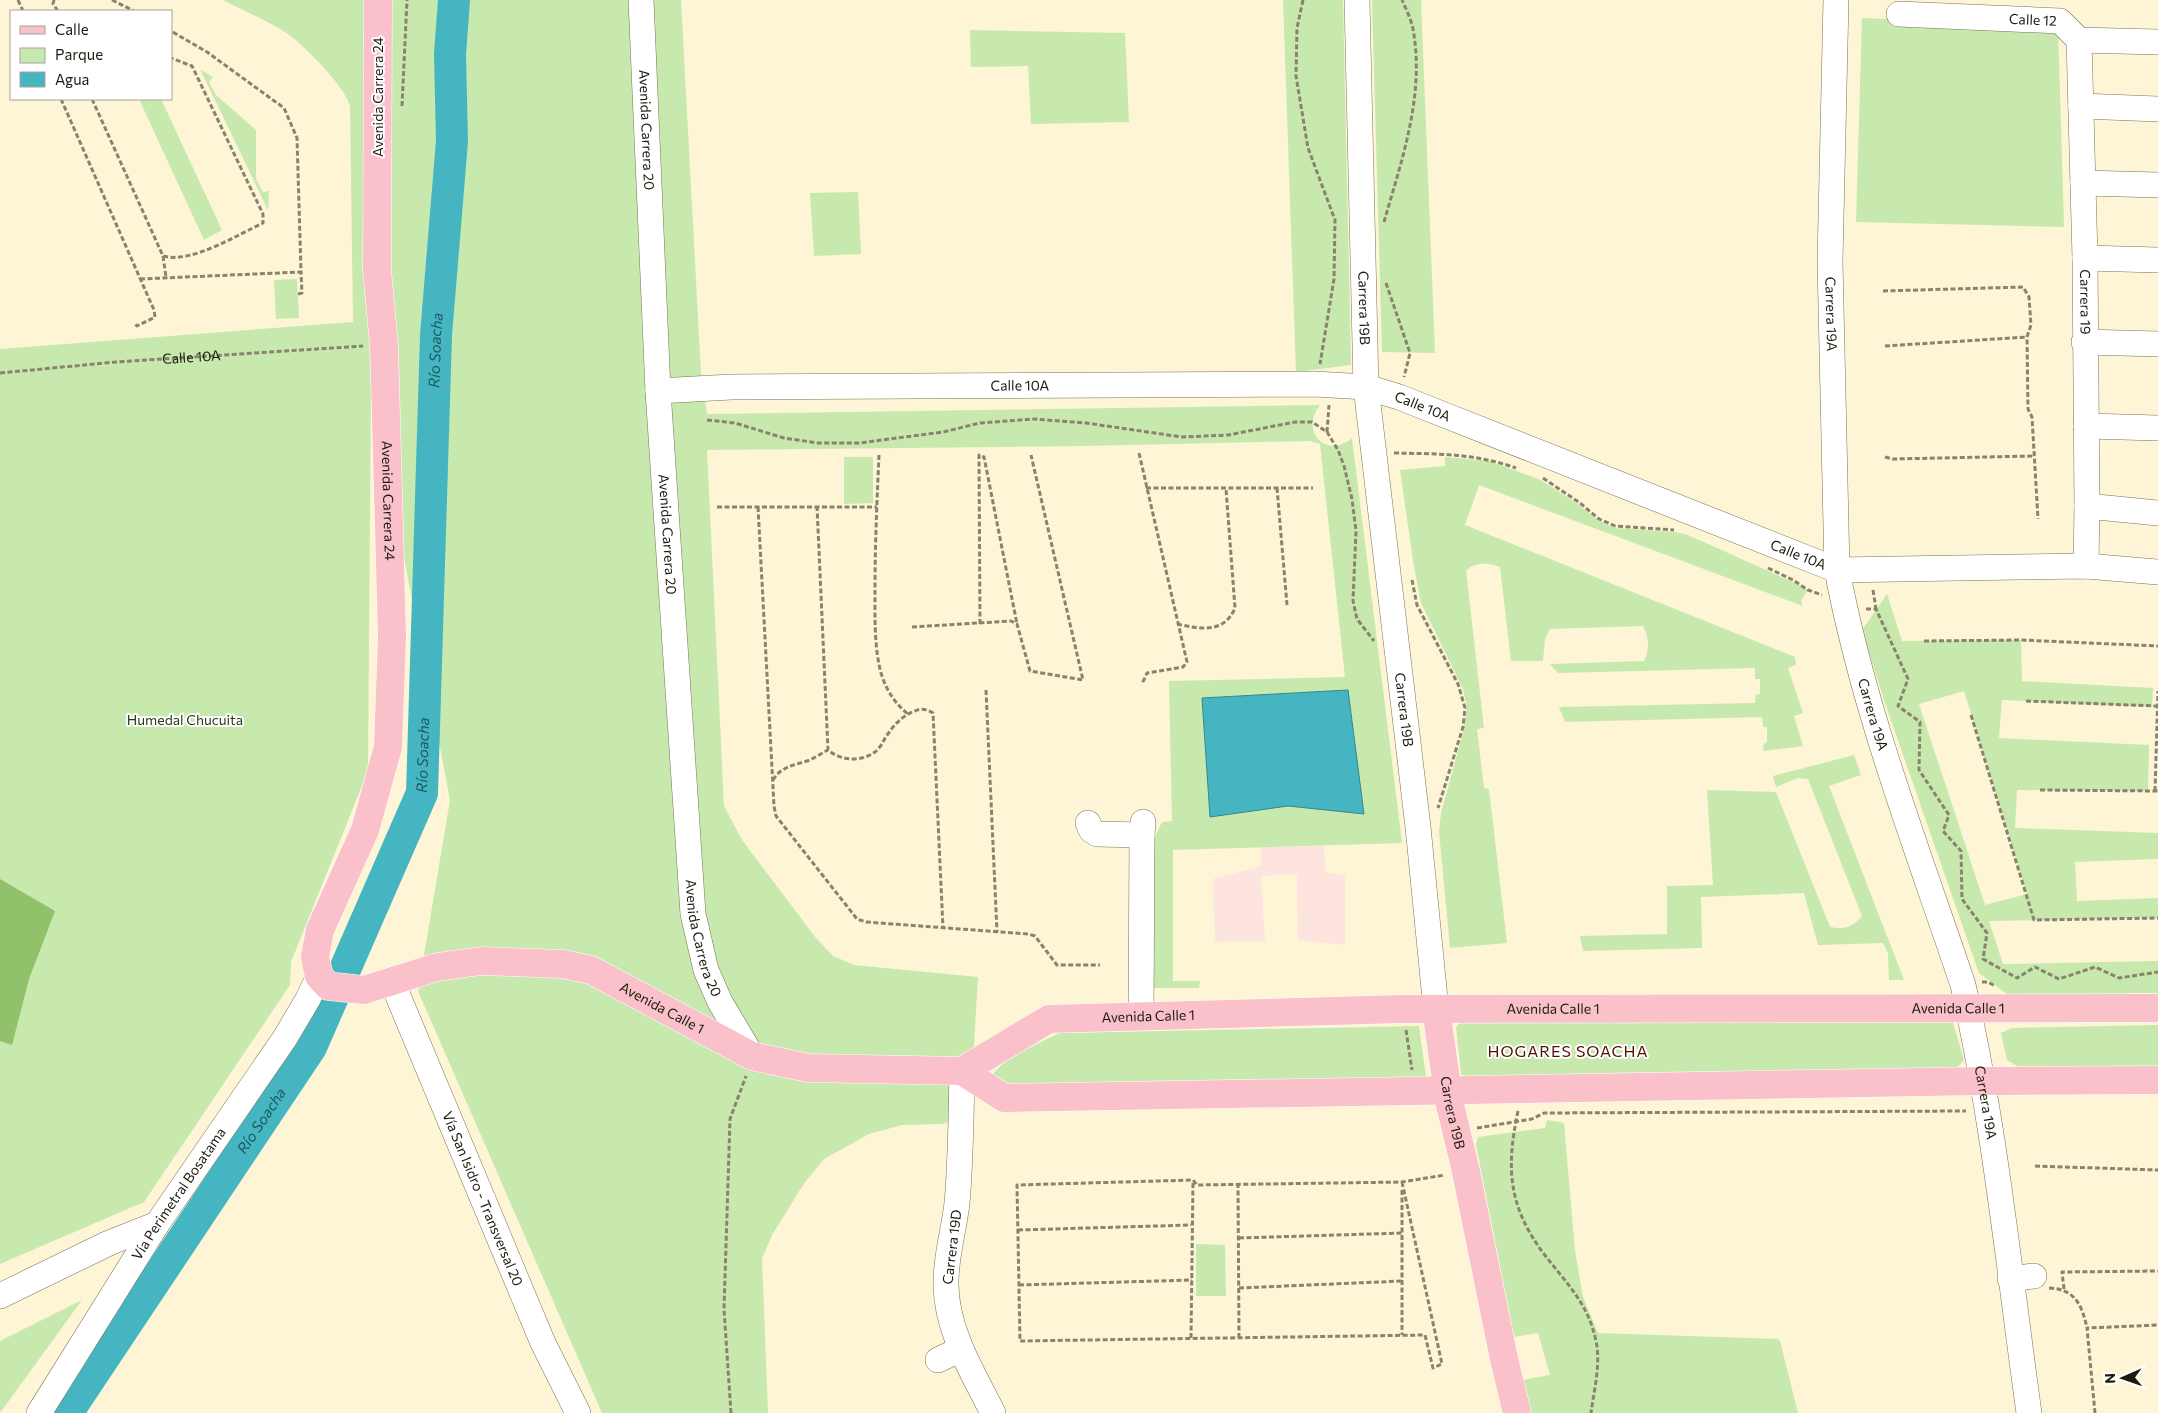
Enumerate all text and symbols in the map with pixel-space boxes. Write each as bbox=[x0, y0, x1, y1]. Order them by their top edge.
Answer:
legend bbox=[10, 10, 172, 100]
street label: Calle 12 bbox=[2009, 10, 2057, 29]
text: Calle bbox=[55, 20, 89, 38]
street label: Avenida Carrera 24 bbox=[369, 37, 386, 157]
text: Parque bbox=[55, 45, 103, 63]
street label: Avenida Carrera 20 bbox=[636, 69, 658, 191]
text: Agua bbox=[55, 70, 89, 88]
street label: Carrera 19 bbox=[2077, 269, 2095, 335]
street label: Carrera 19B bbox=[1355, 271, 1374, 345]
street label: Carrera 19A bbox=[1822, 276, 1841, 352]
water label: Río Soacha bbox=[424, 312, 446, 388]
street label: Calle 10A bbox=[161, 346, 221, 367]
street label: Calle 10A bbox=[991, 376, 1050, 394]
street label: Calle 10A bbox=[1392, 387, 1453, 425]
street label: Avenida Carrera 24 bbox=[379, 440, 399, 561]
street label: Avenida Carrera 20 bbox=[656, 473, 681, 595]
street label: Calle 10A bbox=[1768, 536, 1829, 573]
street label: Carrera 19B bbox=[1392, 672, 1417, 747]
street label: Carrera 19A bbox=[1855, 676, 1892, 753]
park label: Humedal Chucuita bbox=[127, 711, 243, 728]
water label: Río Soacha bbox=[412, 717, 432, 793]
street label: Avenida Carrera 20 bbox=[683, 879, 726, 999]
street label: Avenida Calle 1 bbox=[617, 978, 707, 1037]
street label: Avenida Calle 1 bbox=[1912, 999, 2005, 1016]
street label: Avenida Calle 1 bbox=[1507, 1000, 1600, 1017]
street label: Avenida Calle 1 bbox=[1101, 1006, 1195, 1026]
district label: HOGARES SOACHA bbox=[1487, 1041, 1649, 1060]
street label: Carrera 19A bbox=[1972, 1064, 2001, 1141]
street label: Carrera 19B bbox=[1438, 1075, 1469, 1151]
water label: Río Soacha bbox=[232, 1084, 289, 1157]
street label: Vía San Isidro - Transversal 20 bbox=[439, 1109, 527, 1288]
street label: Vía Perimetral Bosatama bbox=[128, 1124, 229, 1263]
street label: Carrera 19D bbox=[938, 1208, 965, 1285]
north arrow bbox=[2098, 1353, 2148, 1403]
text: N bbox=[2101, 1373, 2118, 1384]

